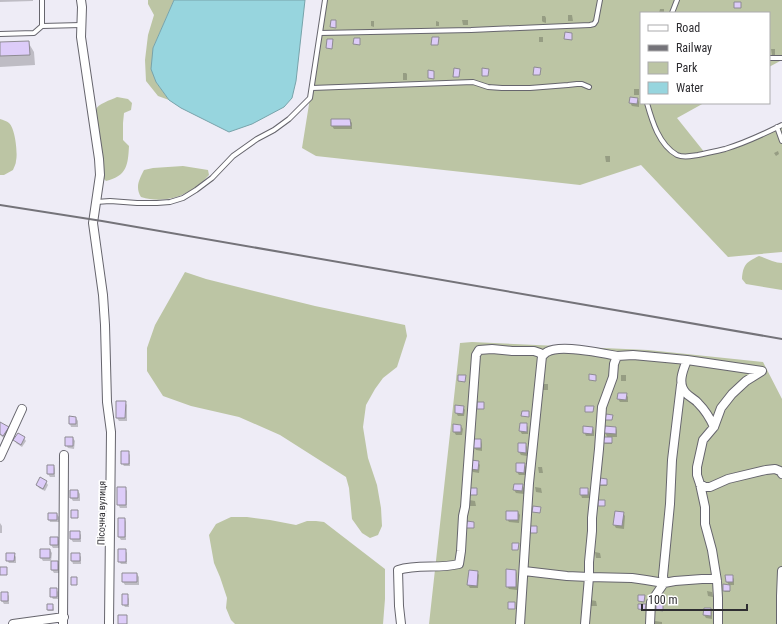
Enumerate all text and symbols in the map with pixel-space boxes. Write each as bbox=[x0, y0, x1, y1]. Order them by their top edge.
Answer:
legend bbox=[640, 12, 770, 104]
text: Road bbox=[676, 21, 700, 35]
text: Railway bbox=[676, 41, 712, 55]
text: Park bbox=[676, 61, 698, 75]
text: Water bbox=[676, 81, 704, 95]
street label: Пісочна вулиця bbox=[95, 481, 108, 545]
scale bar bbox=[642, 586, 747, 612]
text: 100 m bbox=[648, 593, 678, 607]

